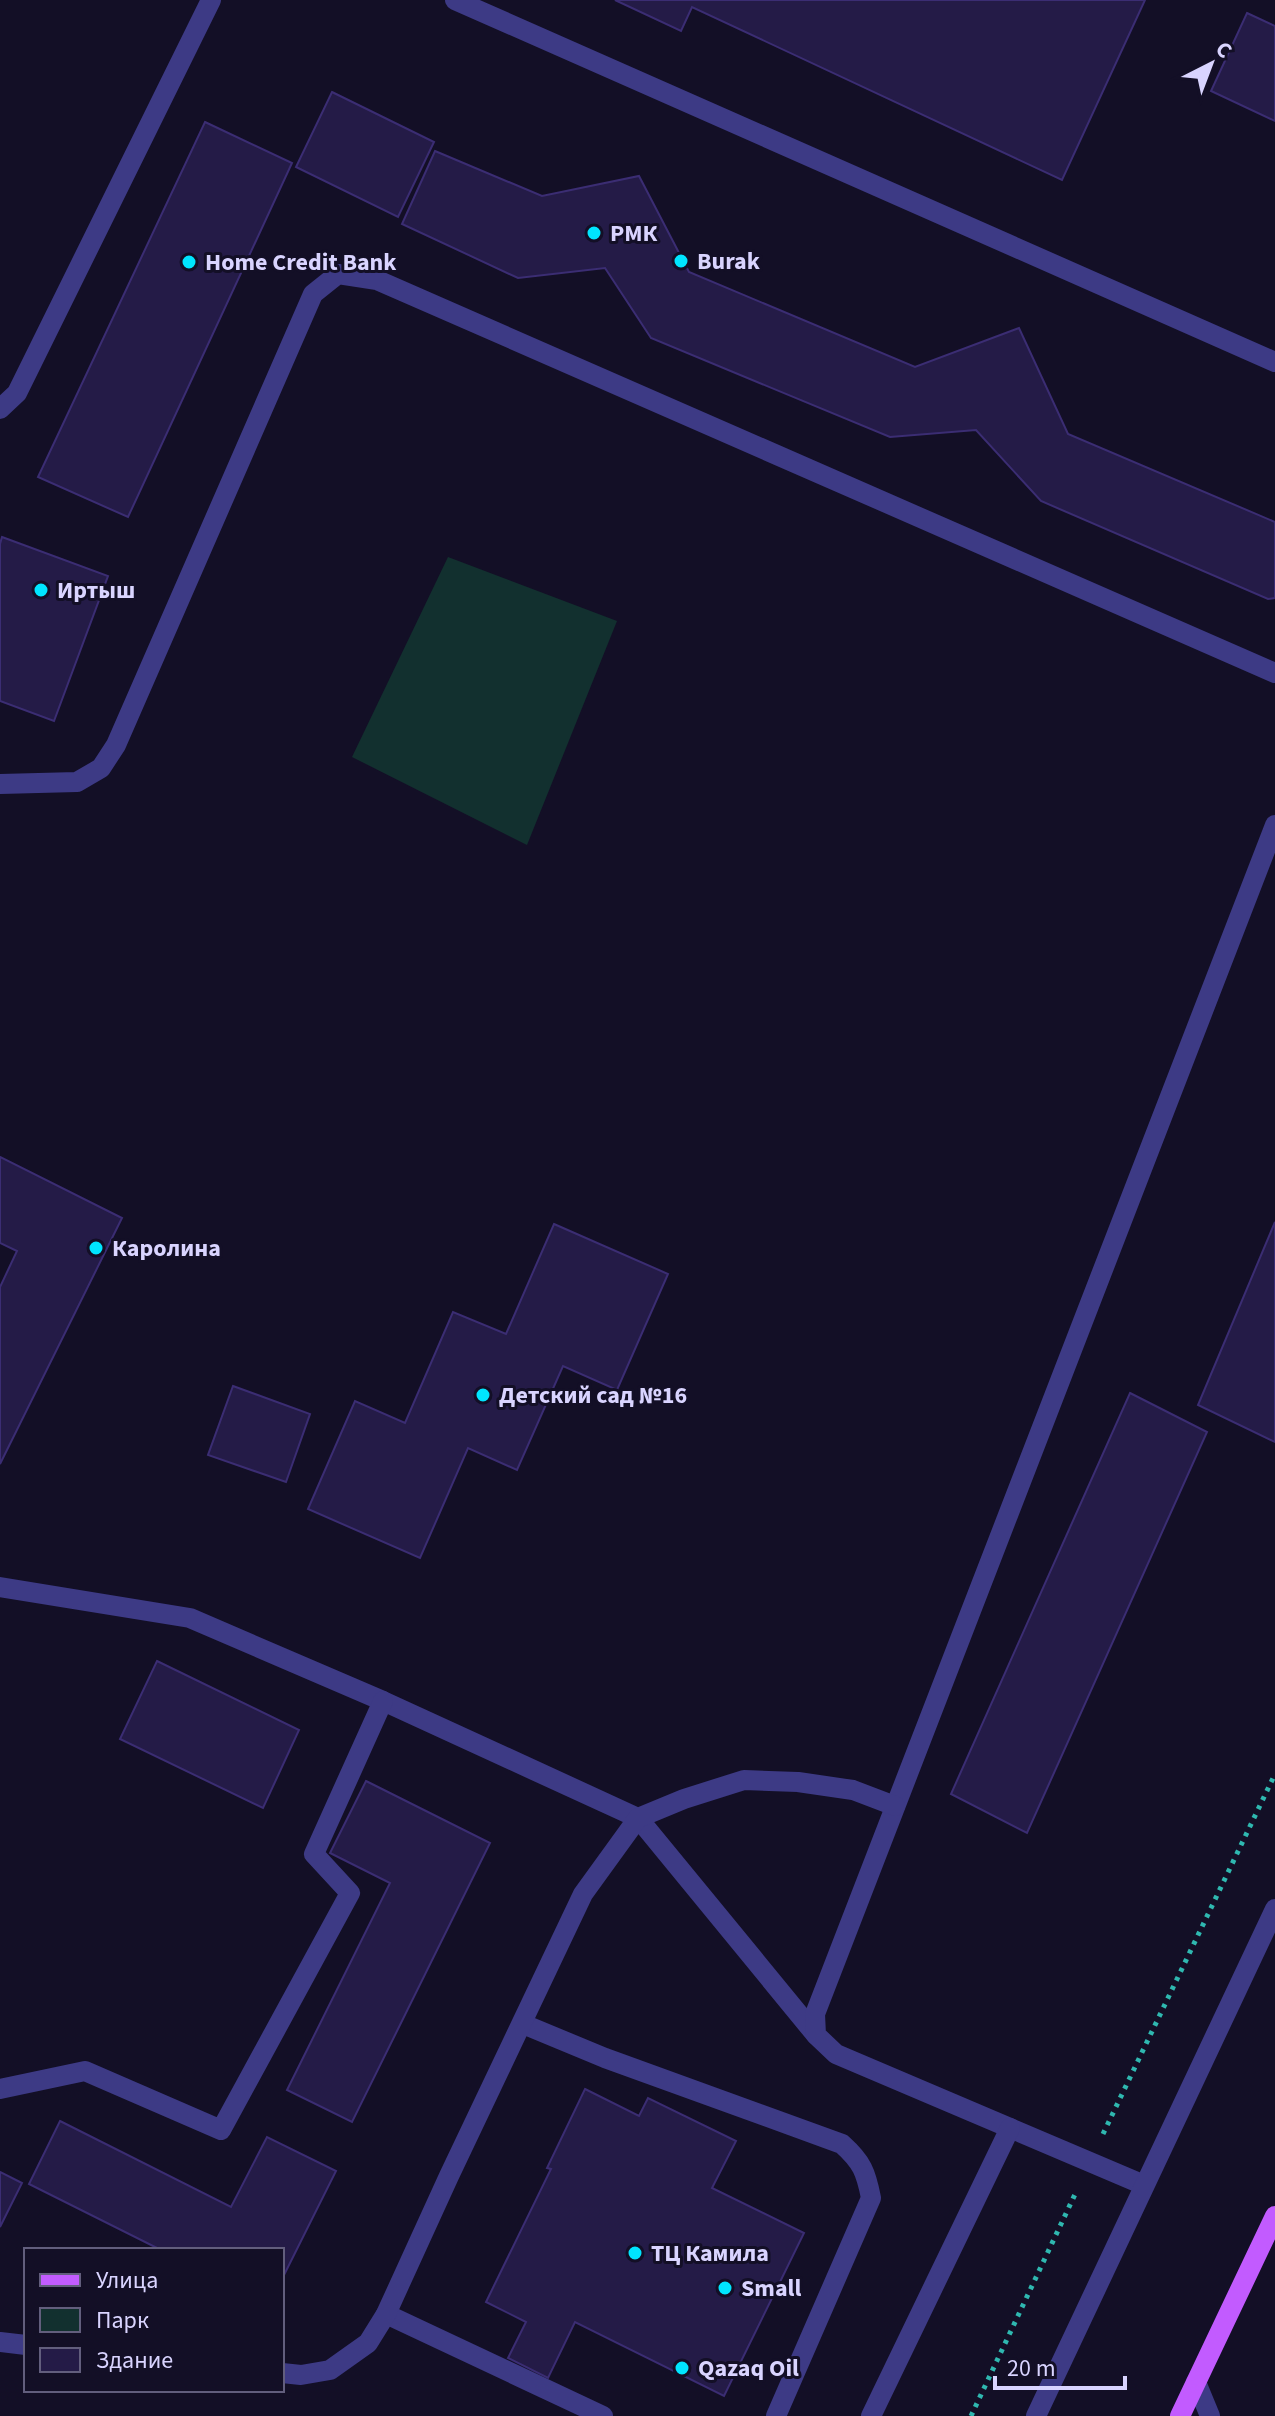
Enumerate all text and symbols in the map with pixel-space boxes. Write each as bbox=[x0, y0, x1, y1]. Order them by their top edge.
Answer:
north arrow bbox=[1171, 24, 1251, 104]
text: С bbox=[1208, 34, 1239, 66]
place label: РМК bbox=[610, 216, 658, 251]
marker: РМК bbox=[585, 224, 603, 242]
place label: Burak bbox=[697, 244, 761, 279]
place label: Home Credit Bank bbox=[205, 245, 397, 280]
marker: Burak bbox=[672, 252, 690, 270]
marker: Home Credit Bank bbox=[180, 253, 198, 271]
place label: Иртыш bbox=[57, 573, 135, 608]
marker: Иртыш bbox=[32, 581, 50, 599]
place label: Каролина bbox=[112, 1231, 221, 1266]
marker: Каролина bbox=[87, 1239, 105, 1257]
place label: Детский сад №16 bbox=[499, 1378, 687, 1413]
marker: Детский сад №16 bbox=[474, 1386, 492, 1404]
place label: ТЦ Камила bbox=[651, 2236, 769, 2271]
marker: ТЦ Камила bbox=[626, 2244, 644, 2262]
legend bbox=[24, 2248, 284, 2392]
text: Улица bbox=[96, 2263, 158, 2298]
place label: Small bbox=[741, 2271, 801, 2306]
marker: Small bbox=[716, 2279, 734, 2297]
text: Парк bbox=[96, 2303, 149, 2338]
scale bar bbox=[995, 2340, 1125, 2390]
text: Здание bbox=[96, 2343, 173, 2378]
place label: Qazaq Oil bbox=[698, 2351, 799, 2386]
text: 20 m bbox=[1007, 2351, 1056, 2386]
marker: Qazaq Oil bbox=[673, 2359, 691, 2377]

